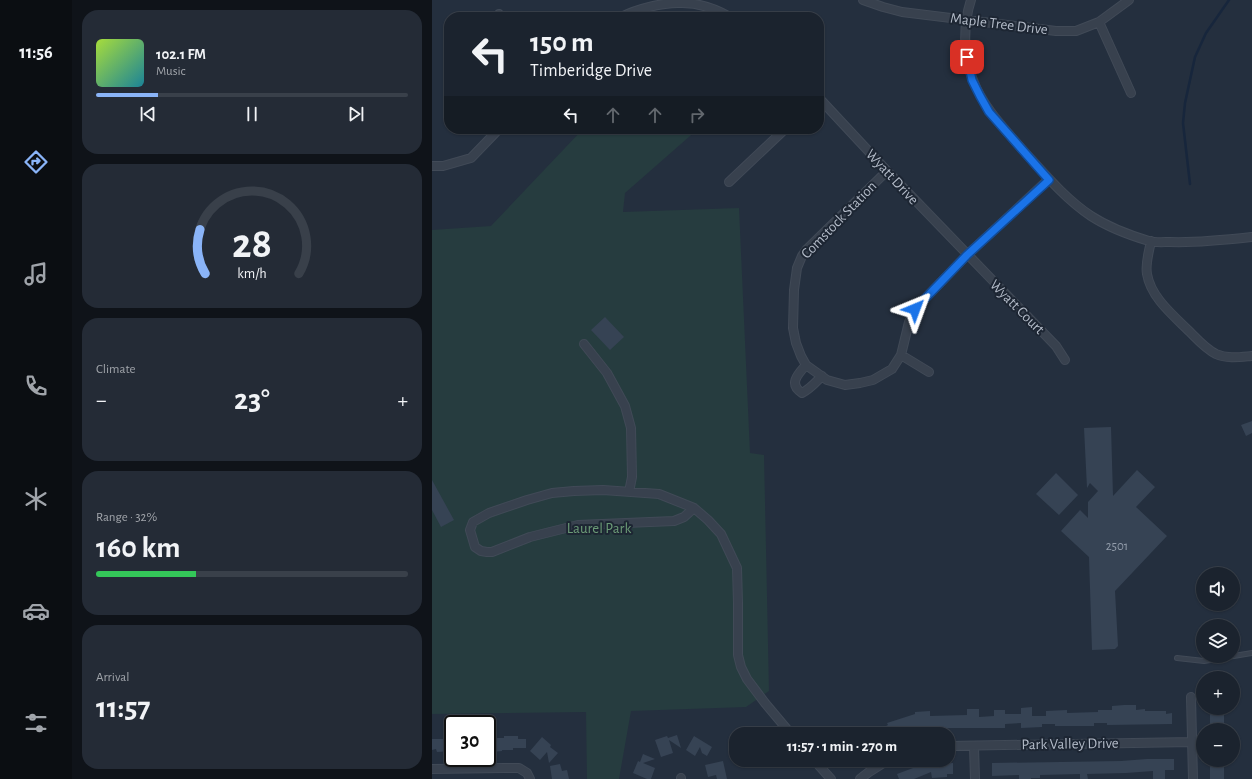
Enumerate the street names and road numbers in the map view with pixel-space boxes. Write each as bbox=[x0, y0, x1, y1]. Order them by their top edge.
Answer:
street label: Maple Tree Drive bbox=[949, 11, 1049, 37]
street label: Wyatt Drive bbox=[863, 147, 921, 208]
street label: Comstock Station bbox=[798, 178, 880, 262]
street label: Wyatt Court bbox=[987, 277, 1047, 337]
street label: Park Valley Drive bbox=[1021, 736, 1119, 752]

